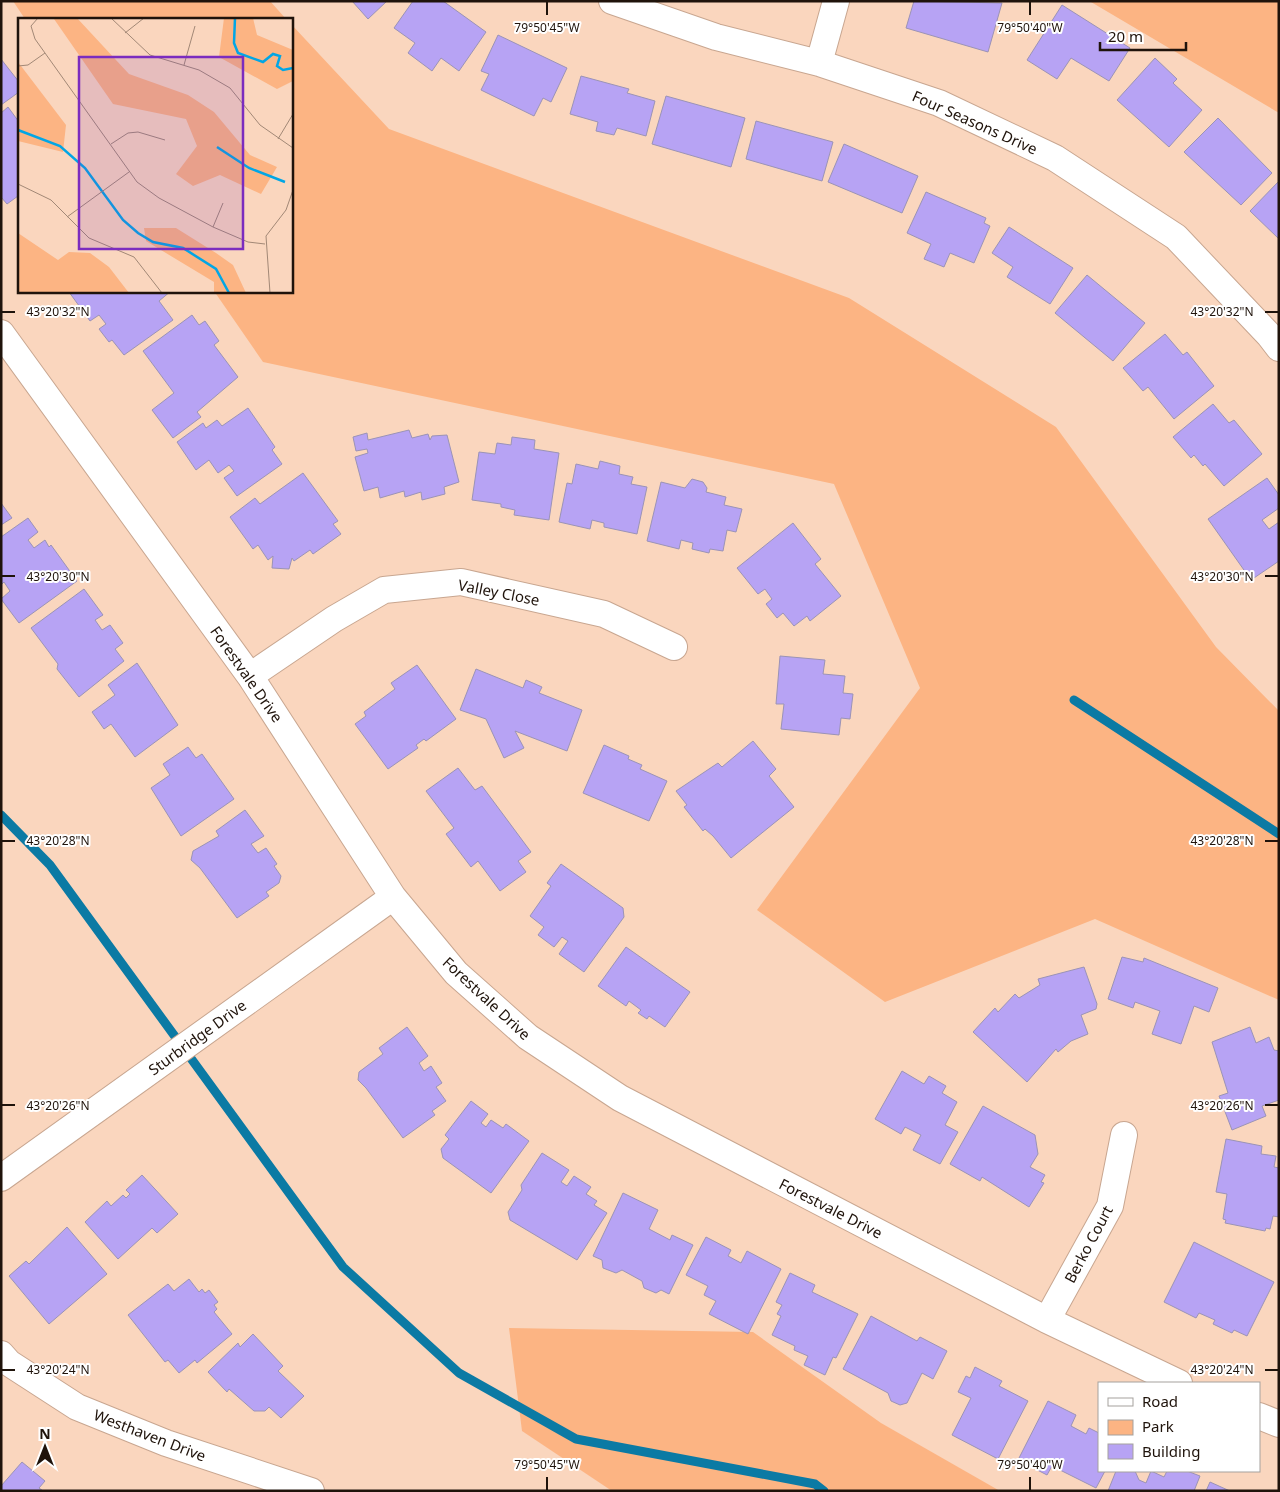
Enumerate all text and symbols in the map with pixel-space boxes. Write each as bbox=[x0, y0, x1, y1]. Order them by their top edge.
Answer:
inset map bbox=[18, 18, 292, 292]
text: 79°50'45"W bbox=[514, 19, 580, 36]
text: 79°50'40"W bbox=[997, 19, 1063, 36]
scale bar bbox=[1100, 20, 1186, 52]
text: 20 m bbox=[1108, 26, 1143, 46]
street label: Four Seasons Drive bbox=[909, 85, 1041, 159]
text: 43°20'32"N bbox=[26, 303, 90, 320]
text: 43°20'32"N bbox=[1190, 303, 1254, 320]
text: 43°20'30"N bbox=[26, 568, 90, 585]
text: 43°20'30"N bbox=[1190, 568, 1254, 585]
street label: Valley Close bbox=[457, 574, 541, 610]
street label: Forestvale Drive bbox=[206, 622, 288, 726]
text: 43°20'28"N bbox=[26, 832, 90, 849]
text: 43°20'28"N bbox=[1190, 832, 1254, 849]
street label: Forestvale Drive bbox=[439, 952, 535, 1044]
street label: Sturbridge Drive bbox=[144, 995, 250, 1079]
text: 43°20'26"N bbox=[26, 1097, 90, 1114]
text: 43°20'26"N bbox=[1190, 1097, 1254, 1114]
street label: Forestvale Drive bbox=[776, 1173, 886, 1243]
street label: Berko Court bbox=[1059, 1201, 1117, 1286]
text: 43°20'24"N bbox=[26, 1361, 90, 1378]
text: 43°20'24"N bbox=[1190, 1361, 1254, 1378]
legend bbox=[1098, 1382, 1260, 1472]
text: Road bbox=[1142, 1391, 1178, 1411]
street label: Westhaven Drive bbox=[91, 1404, 209, 1466]
text: Park bbox=[1142, 1416, 1174, 1436]
north arrow bbox=[20, 1422, 70, 1472]
text: N bbox=[39, 1424, 51, 1443]
text: Building bbox=[1142, 1441, 1200, 1461]
text: 79°50'45"W bbox=[514, 1456, 580, 1473]
text: 79°50'40"W bbox=[997, 1456, 1063, 1473]

